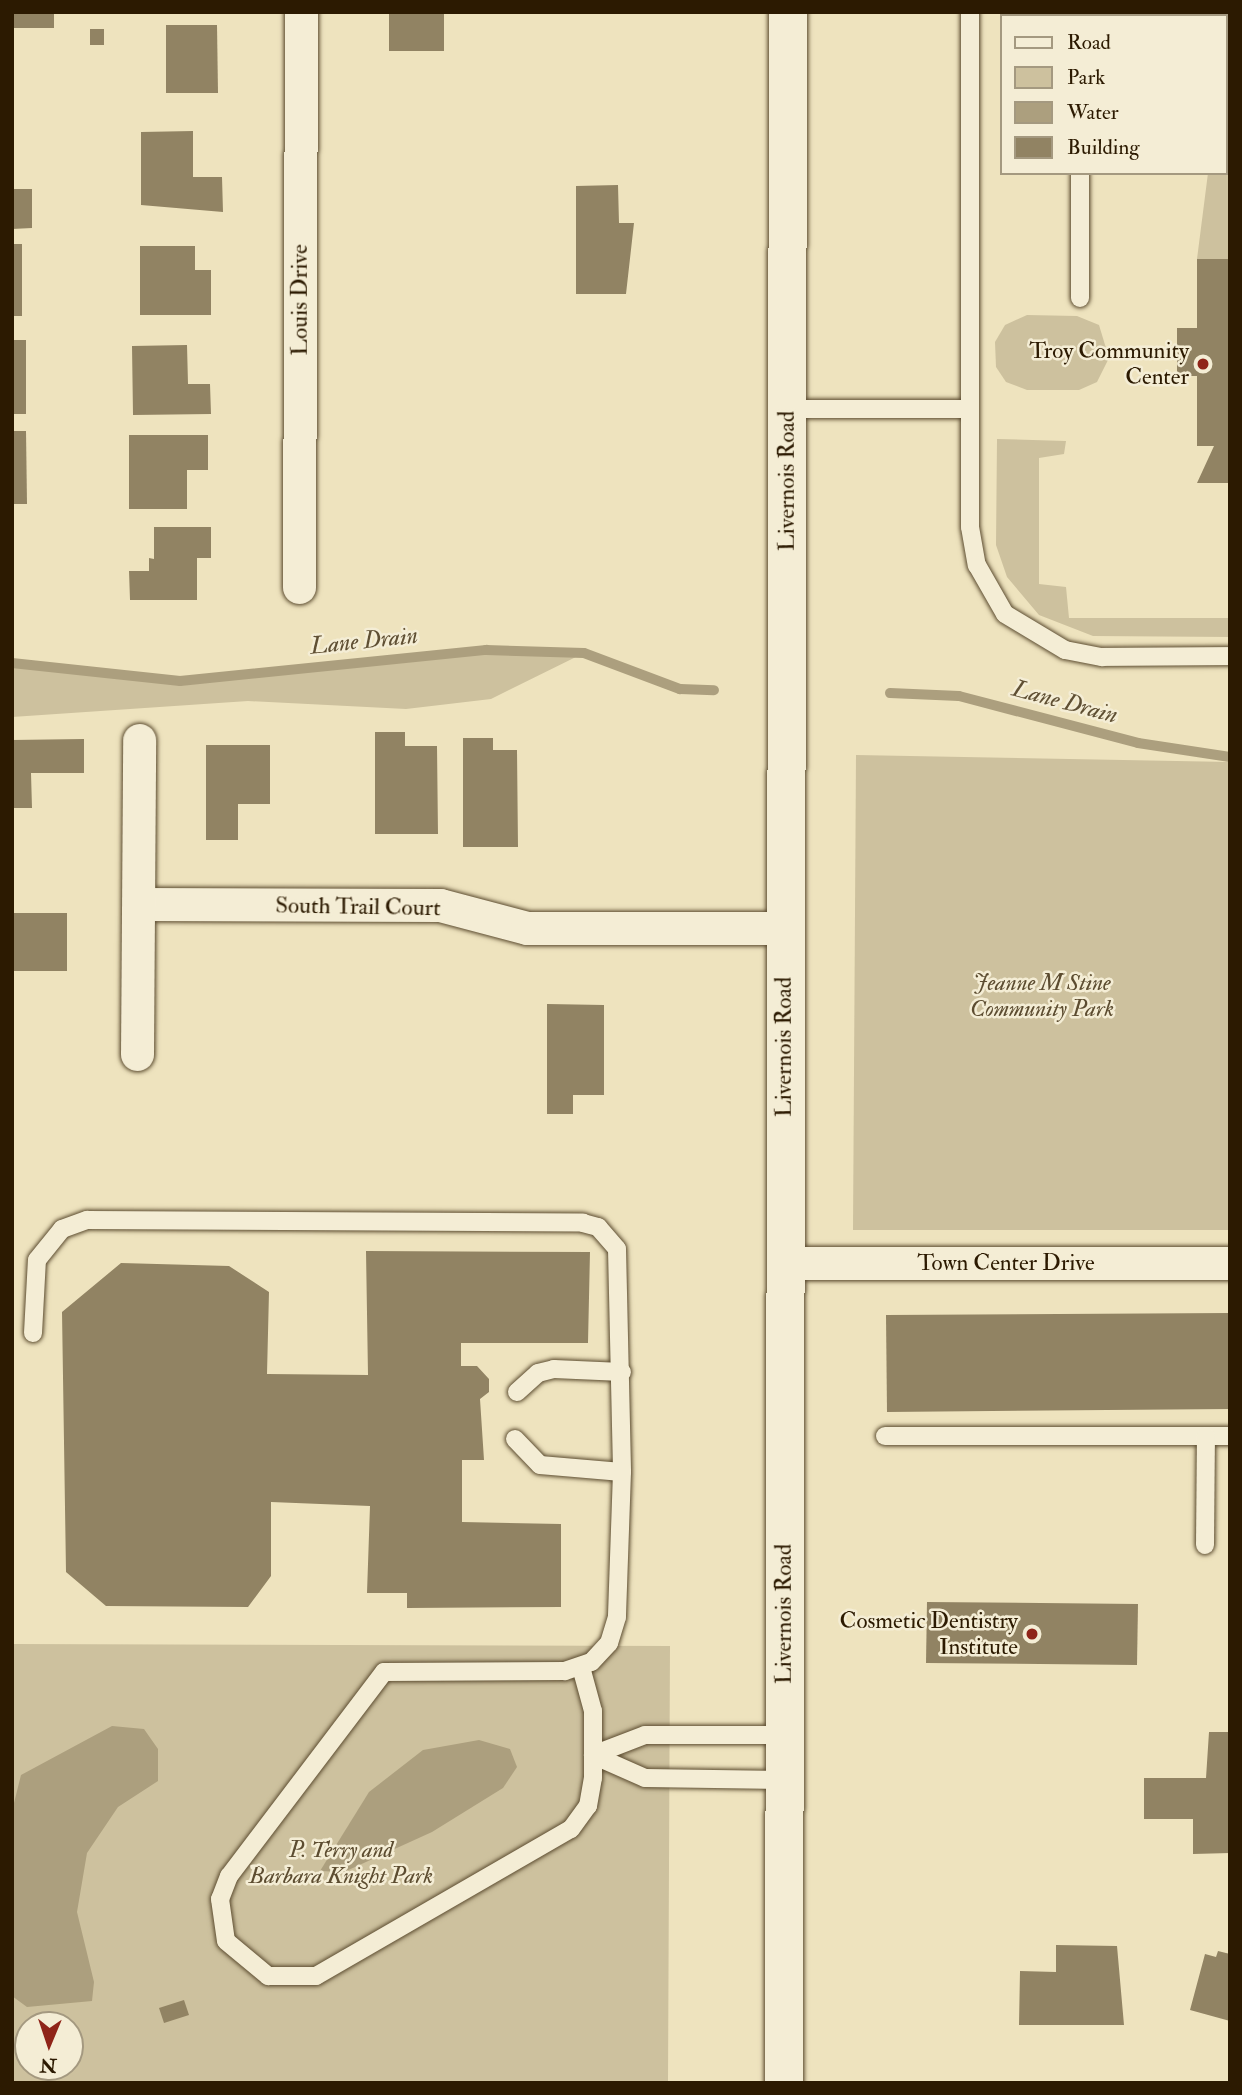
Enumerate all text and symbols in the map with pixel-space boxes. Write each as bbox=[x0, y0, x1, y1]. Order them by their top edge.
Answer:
legend bbox=[1000, 14, 1228, 175]
text: Road bbox=[1067, 29, 1111, 56]
text: Park bbox=[1067, 64, 1105, 91]
text: Water bbox=[1067, 99, 1119, 126]
text: Building bbox=[1067, 134, 1140, 161]
street label: Louis Drive bbox=[286, 244, 314, 356]
place label: Troy Community Center bbox=[1029, 337, 1189, 391]
marker: Troy Community Center bbox=[1195, 356, 1211, 372]
street label: Livernois Road bbox=[773, 411, 801, 551]
water label: Lane Drain bbox=[309, 621, 419, 661]
water label: Lane Drain bbox=[1009, 674, 1121, 730]
street label: South Trail Court bbox=[275, 892, 441, 922]
park label: Jeanne M Stine Community Park bbox=[970, 969, 1114, 1023]
street label: Livernois Road bbox=[770, 977, 798, 1117]
street label: Town Center Drive bbox=[917, 1249, 1095, 1277]
street label: Livernois Road bbox=[770, 1544, 798, 1684]
place label: Cosmetic Dentistry Institute bbox=[840, 1607, 1018, 1661]
marker: Cosmetic Dentistry Institute bbox=[1024, 1626, 1040, 1642]
park label: P. Terry and Barbara Knight Park bbox=[249, 1836, 433, 1890]
north arrow bbox=[14, 2011, 84, 2081]
text: N bbox=[39, 2053, 57, 2077]

